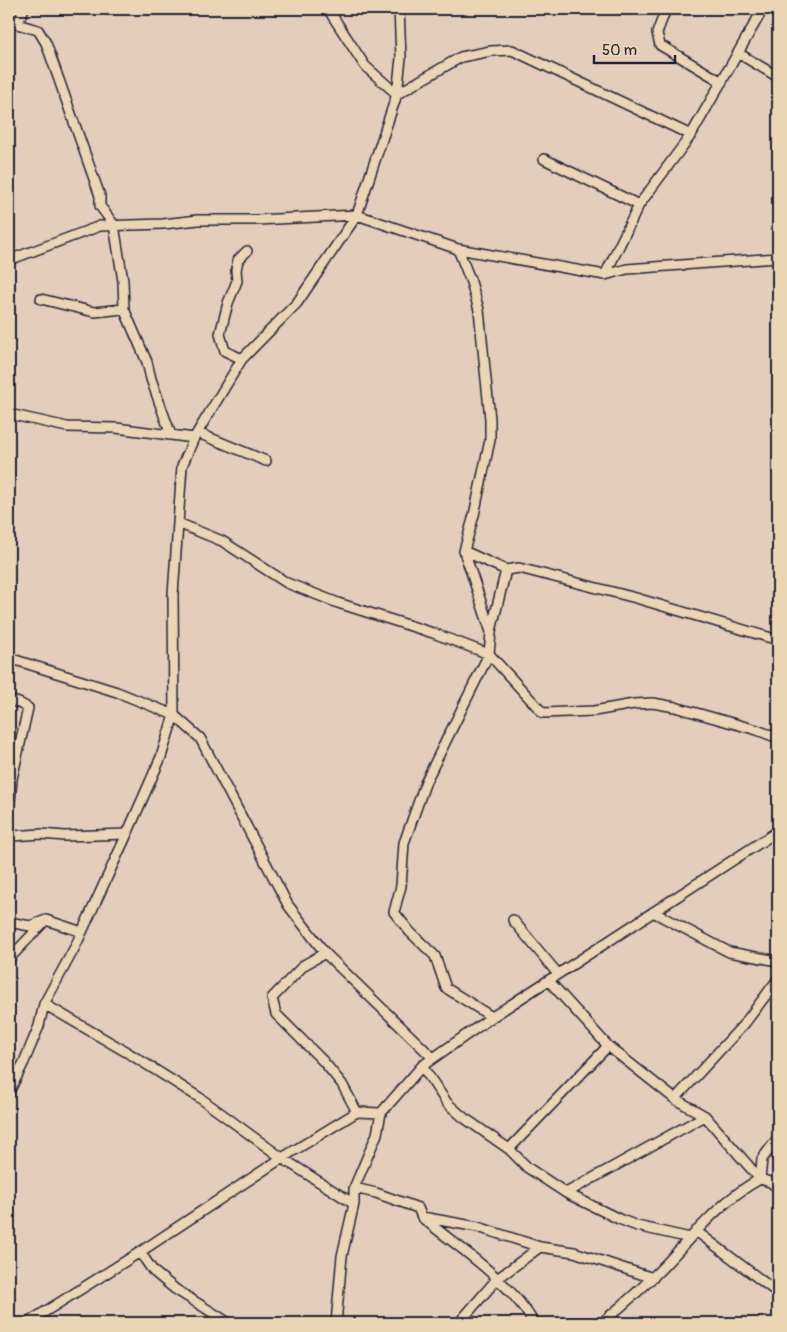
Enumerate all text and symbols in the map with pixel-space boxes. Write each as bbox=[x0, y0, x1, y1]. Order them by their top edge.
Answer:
scale bar bbox=[594, 32, 676, 64]
text: 50 m bbox=[602, 41, 637, 60]

